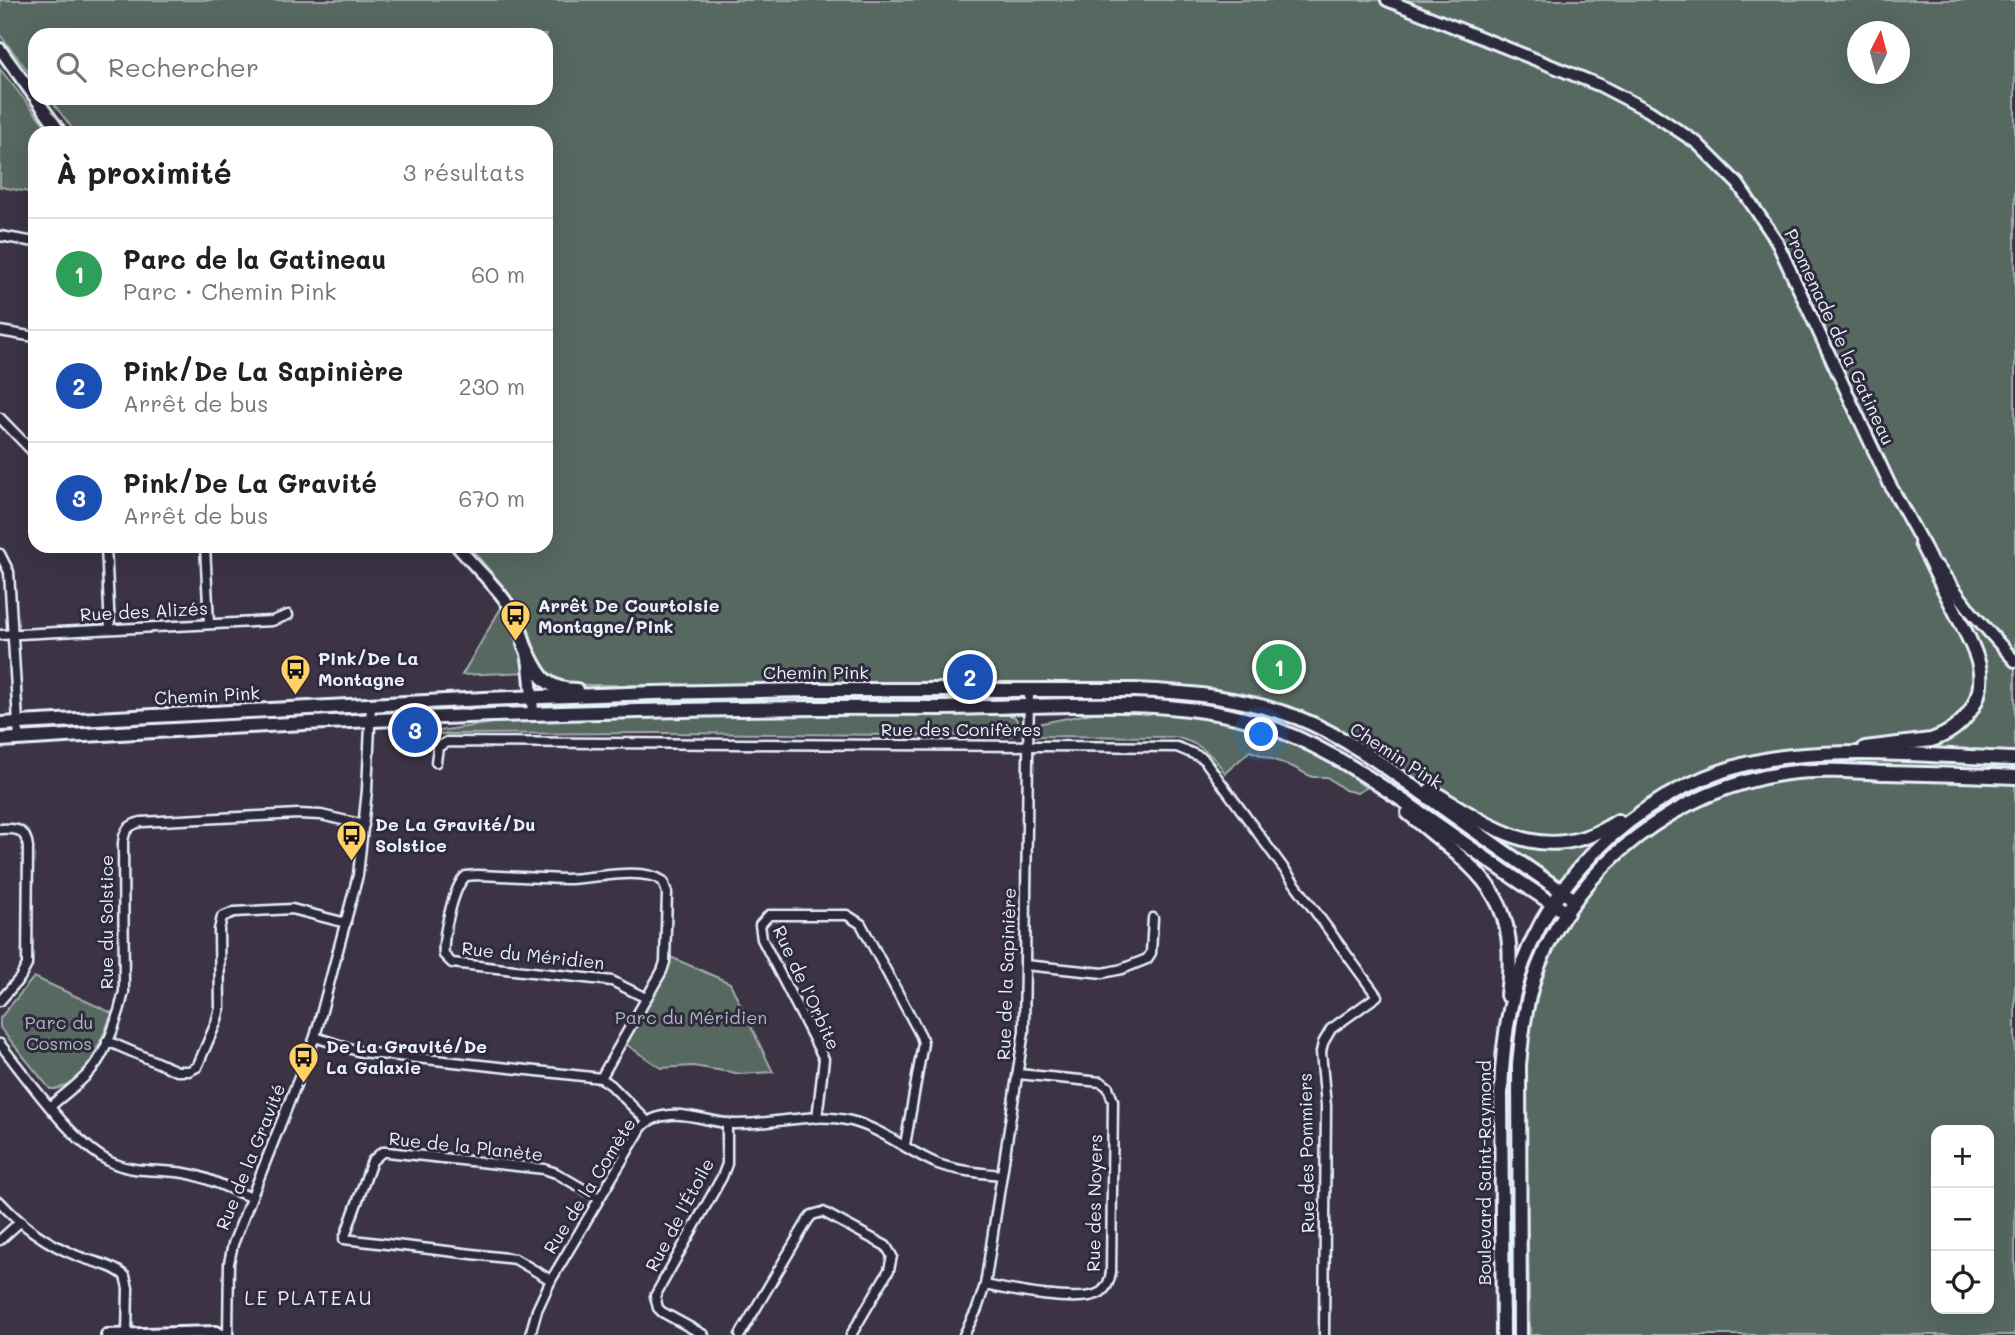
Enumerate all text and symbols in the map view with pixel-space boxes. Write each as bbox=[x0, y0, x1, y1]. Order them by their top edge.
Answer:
north arrow bbox=[1847, 21, 1910, 84]
search box bbox=[28, 28, 553, 105]
icon: search bbox=[52, 48, 90, 86]
text: Rechercher bbox=[108, 50, 259, 84]
text: À proximité bbox=[56, 152, 232, 192]
text: 3 résultats bbox=[403, 157, 525, 187]
street label: Promenade de la Gatineau bbox=[1779, 225, 1901, 448]
text: Parc de la Gatineau bbox=[123, 242, 386, 276]
text: 1 bbox=[74, 259, 84, 289]
text: 60 m bbox=[471, 259, 525, 289]
text: Parc · Chemin Pink bbox=[123, 276, 336, 306]
text: Pink/De La Sapinière bbox=[123, 354, 403, 388]
text: 2 bbox=[73, 371, 85, 401]
text: 230 m bbox=[459, 371, 525, 401]
text: Arrêt de bus bbox=[123, 388, 268, 418]
text: Pink/De La Gravité bbox=[123, 466, 377, 500]
text: 3 bbox=[72, 483, 86, 513]
text: 670 m bbox=[458, 483, 525, 513]
text: Arrêt de bus bbox=[123, 500, 268, 530]
place label: Arrêt De Courtoisie Montagne/Pink bbox=[538, 593, 720, 638]
street label: Rue des Alizés bbox=[79, 596, 209, 626]
bus stop icon: Arrêt De Courtoisie Montagne/Pink bbox=[498, 599, 532, 643]
pin: 1 bbox=[1256, 641, 1302, 693]
place label: Pink/De La Montagne bbox=[318, 646, 419, 691]
pin: 2 bbox=[947, 651, 993, 703]
bus stop icon: Pink/De La Montagne bbox=[278, 652, 312, 696]
street label: Chemin Pink bbox=[763, 660, 869, 684]
street label: Chemin Pink bbox=[154, 680, 260, 710]
pin: 3 bbox=[392, 704, 438, 756]
street label: Chemin Pink bbox=[1346, 716, 1447, 794]
street label: Rue des Conifères bbox=[881, 717, 1041, 741]
your location bbox=[1244, 717, 1278, 751]
place label: De La Gravité/Du Solstice bbox=[375, 812, 536, 857]
bus stop icon: De La Gravité/Du Solstice bbox=[335, 818, 369, 862]
street label: Rue du Solstice bbox=[94, 855, 118, 989]
street label: Rue de la Sapinière bbox=[991, 887, 1021, 1061]
street label: Rue de l'Orbite bbox=[768, 922, 846, 1054]
street label: Rue du Méridien bbox=[461, 936, 606, 974]
park label: Parc du Méridien bbox=[615, 1005, 767, 1029]
park label: Parc du Cosmos bbox=[25, 1010, 93, 1055]
place label: De La Gravité/De La Galaxie bbox=[326, 1034, 487, 1079]
bus stop icon: De La Gravité/De La Galaxie bbox=[286, 1040, 320, 1084]
street label: Boulevard Saint-Raymond bbox=[1472, 1060, 1496, 1286]
street label: Rue des Pommiers bbox=[1293, 1073, 1319, 1233]
street label: Rue de la Gravité bbox=[210, 1080, 290, 1233]
street label: Rue de la Comète bbox=[538, 1113, 641, 1258]
map controls bbox=[1931, 1125, 1994, 1314]
button: + bbox=[1931, 1125, 1994, 1188]
street label: Rue de la Planète bbox=[388, 1126, 544, 1166]
street label: Rue des Noyers bbox=[1081, 1134, 1107, 1272]
street label: Rue de l'Étoile bbox=[639, 1154, 719, 1275]
button: − bbox=[1931, 1188, 1994, 1251]
button: locate bbox=[1931, 1251, 1994, 1314]
district label: LE PLATEAU bbox=[244, 1285, 374, 1310]

